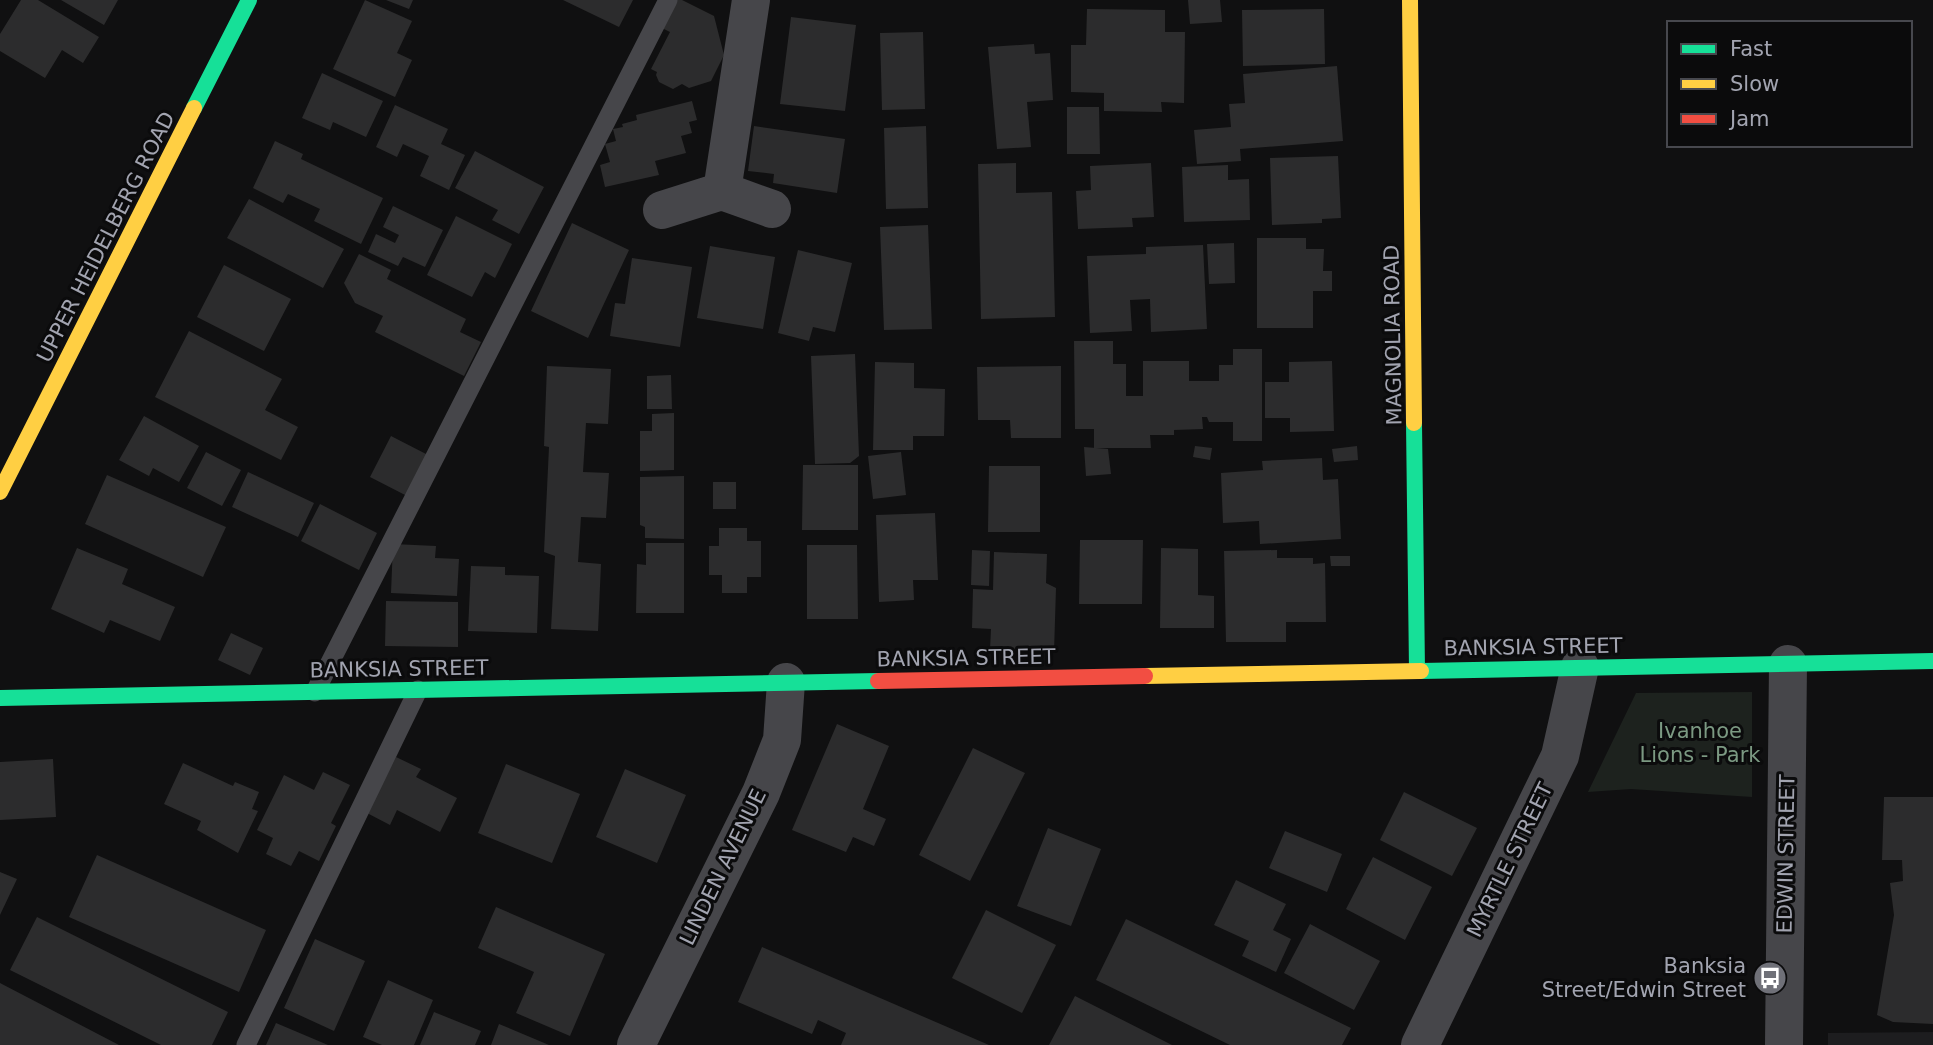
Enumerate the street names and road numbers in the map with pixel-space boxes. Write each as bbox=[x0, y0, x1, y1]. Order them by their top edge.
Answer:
street label: UPPER HEIDELBERG ROAD bbox=[32, 108, 180, 366]
street label: MAGNOLIA ROAD bbox=[1379, 244, 1407, 426]
street label: BANKSIA STREET bbox=[1443, 633, 1623, 661]
street label: BANKSIA STREET bbox=[876, 644, 1056, 672]
street label: BANKSIA STREET bbox=[309, 655, 489, 683]
street label: EDWIN STREET bbox=[1773, 774, 1799, 934]
street label: MYRTLE STREET bbox=[1462, 779, 1558, 941]
street label: LINDEN AVENUE bbox=[675, 785, 771, 949]

